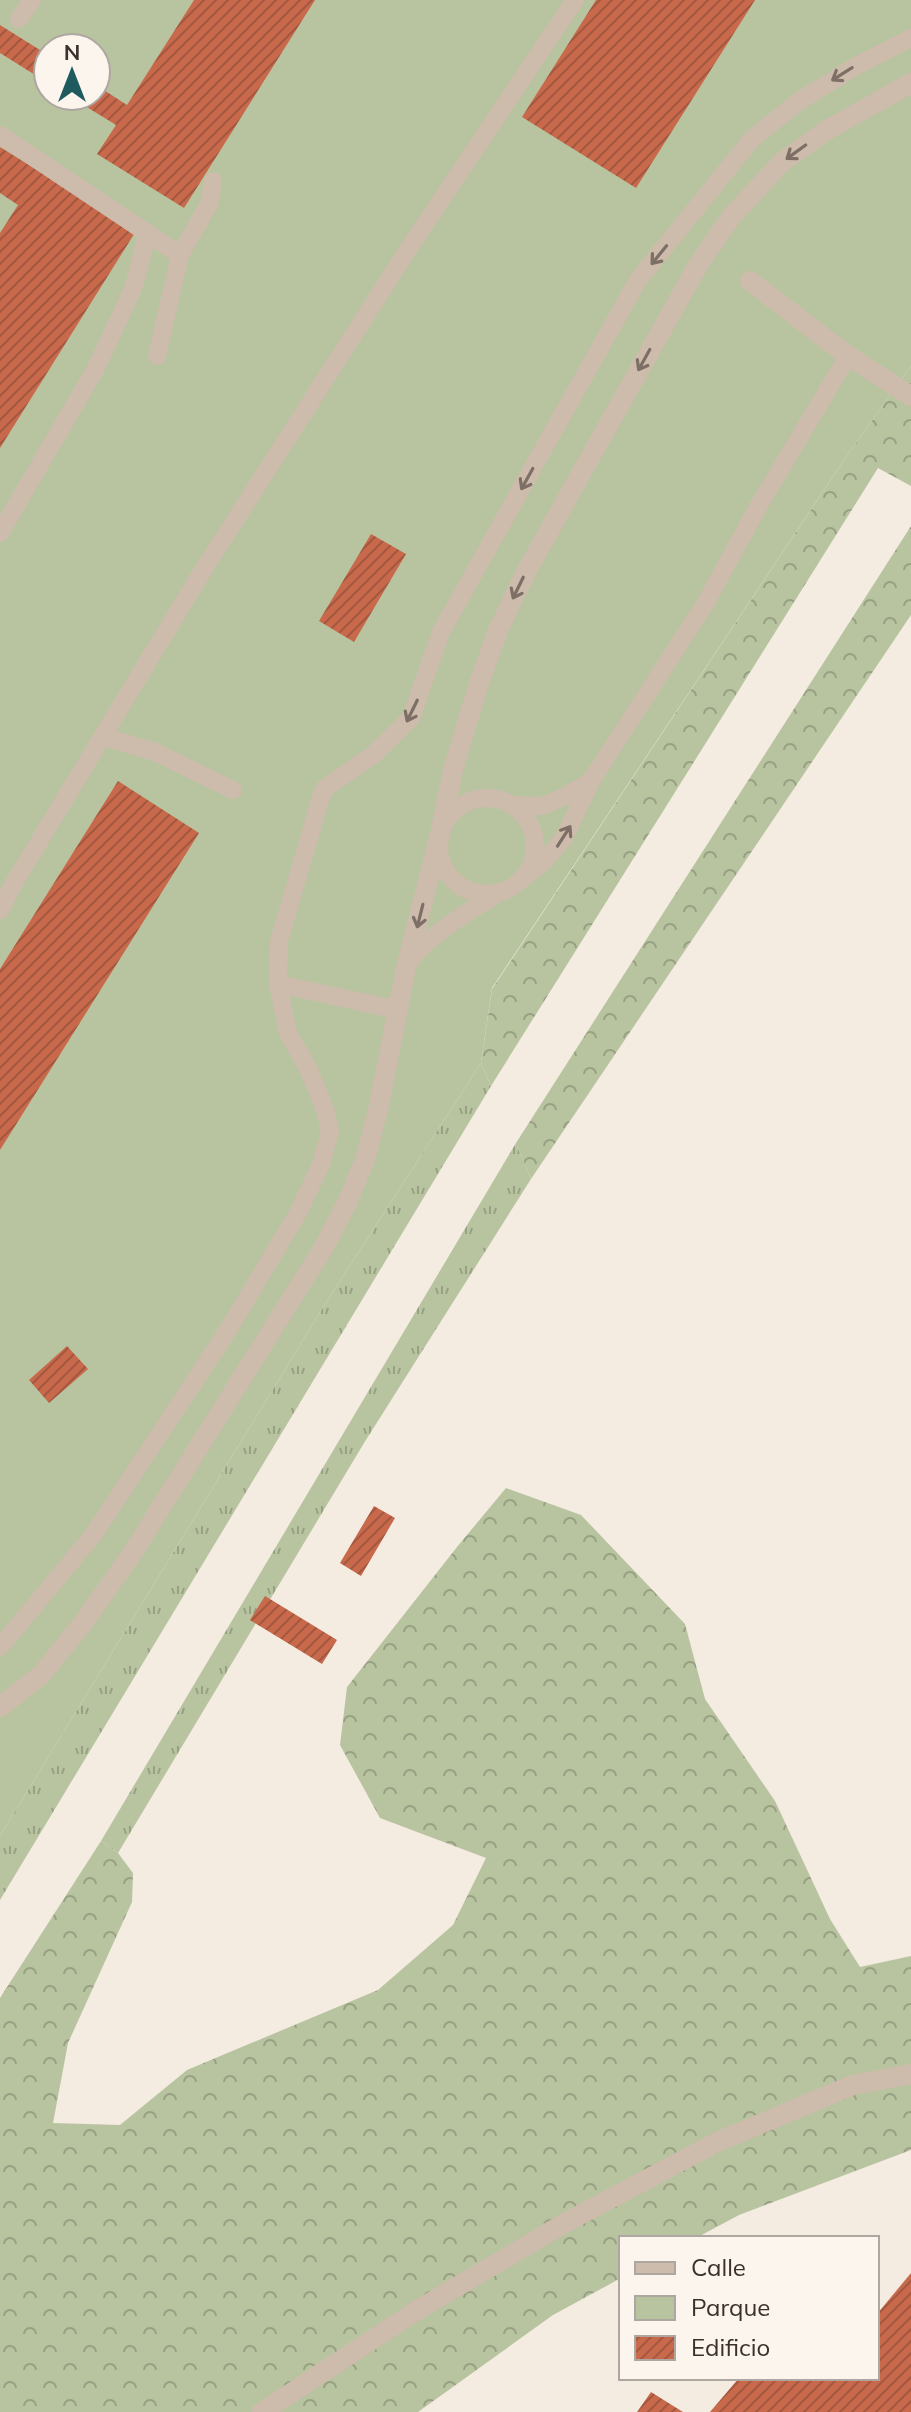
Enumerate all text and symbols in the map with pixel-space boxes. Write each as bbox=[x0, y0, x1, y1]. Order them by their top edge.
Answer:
north arrow bbox=[32, 32, 112, 112]
text: N bbox=[64, 38, 80, 66]
one-way arrow bbox=[831, 67, 854, 83]
one-way arrow bbox=[786, 144, 808, 160]
one-way arrow bbox=[650, 244, 668, 265]
one-way arrow bbox=[636, 348, 652, 371]
one-way arrow bbox=[519, 467, 535, 490]
one-way arrow bbox=[510, 575, 526, 599]
one-way arrow bbox=[404, 698, 419, 722]
one-way arrow bbox=[555, 826, 572, 848]
one-way arrow bbox=[411, 903, 426, 929]
legend bbox=[619, 2236, 879, 2380]
text: Calle bbox=[691, 2252, 746, 2282]
text: Parque bbox=[691, 2292, 770, 2322]
text: Edificio bbox=[691, 2332, 770, 2362]

